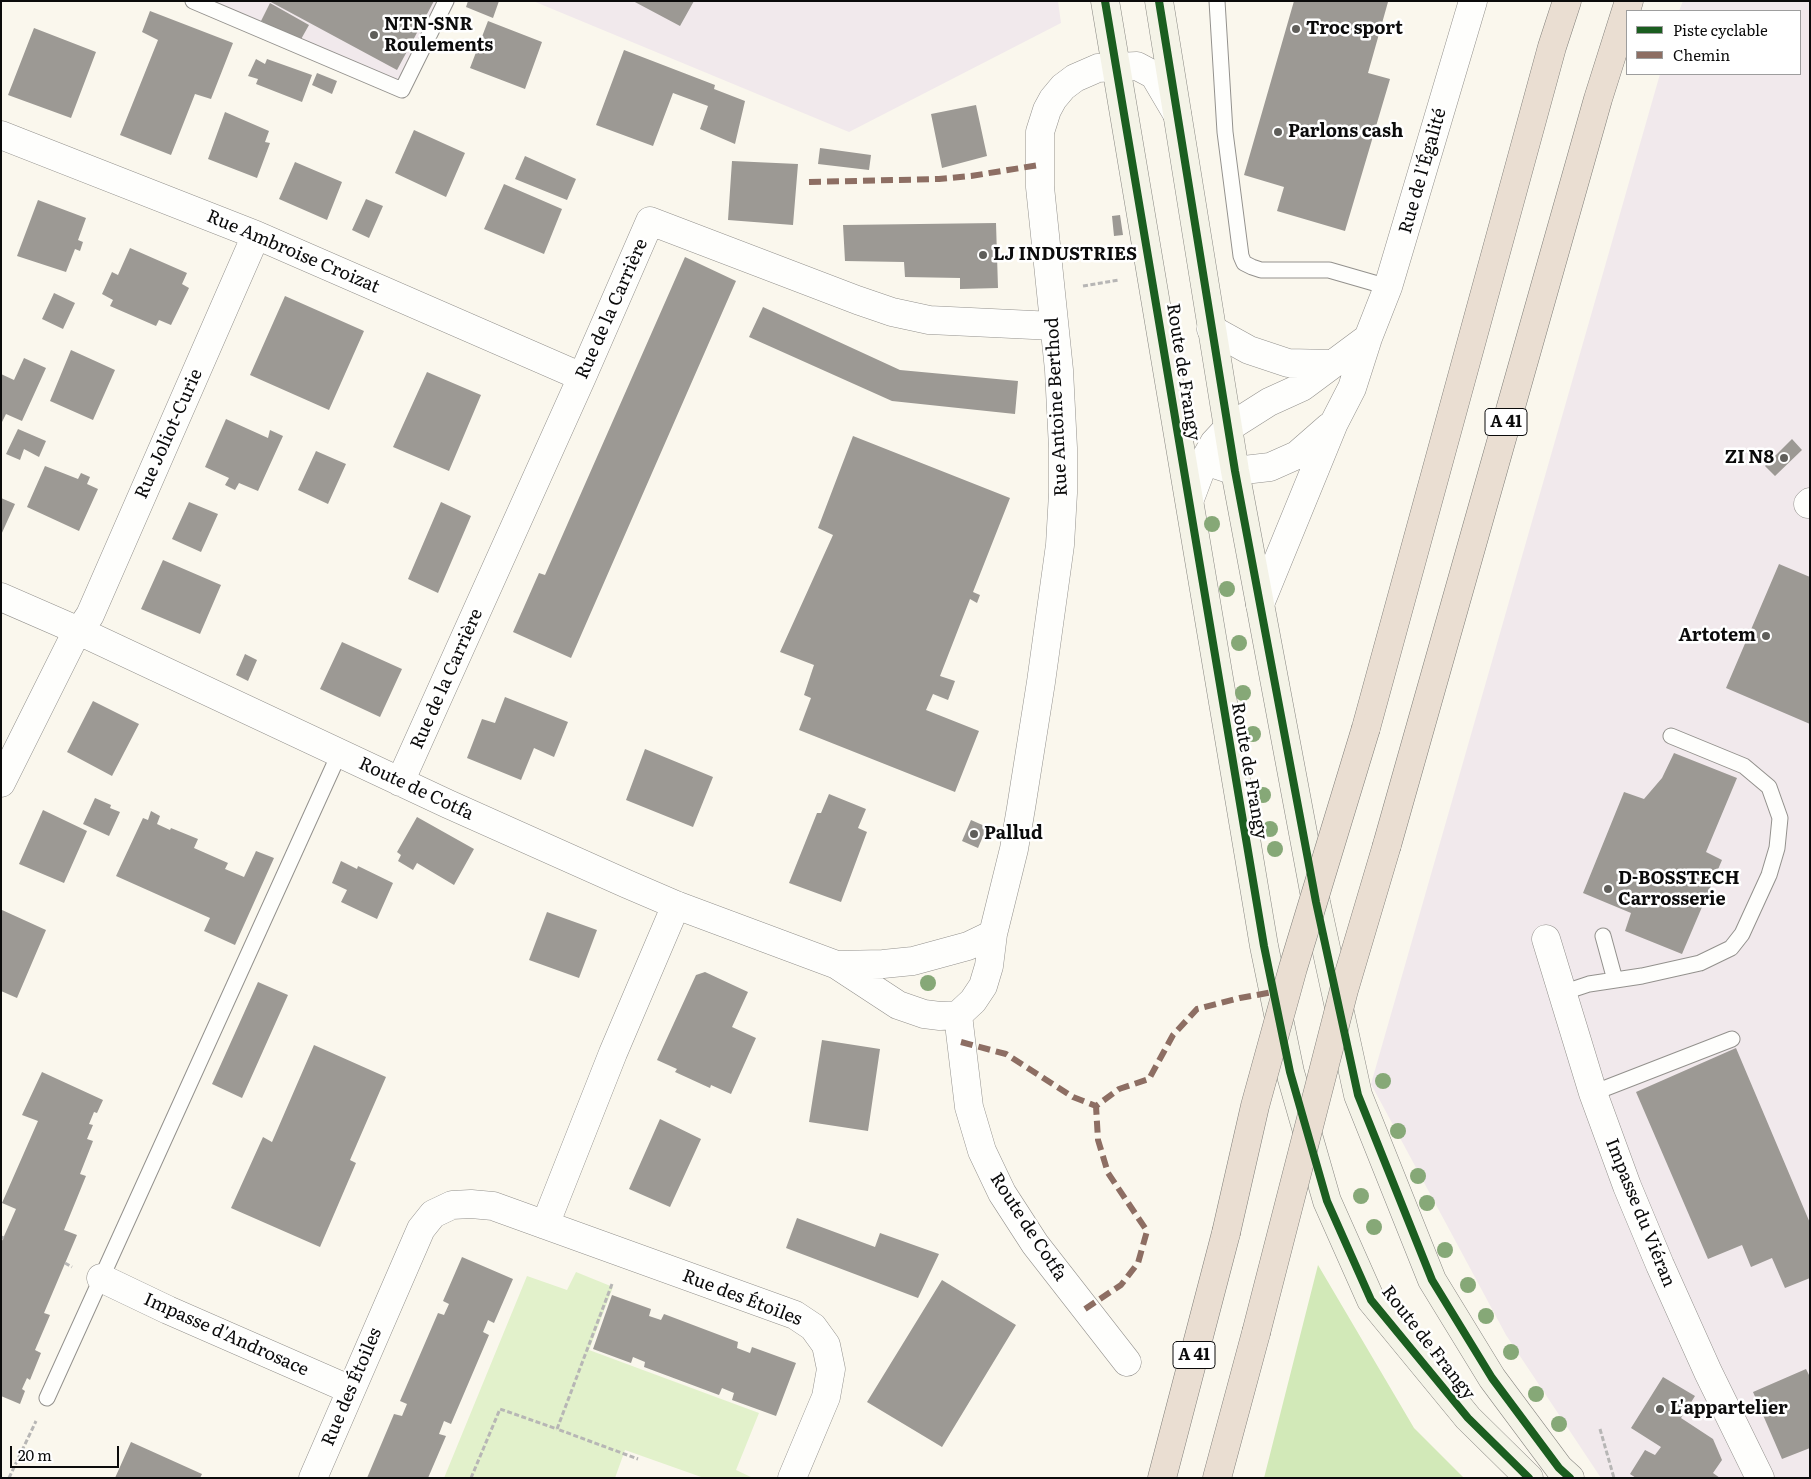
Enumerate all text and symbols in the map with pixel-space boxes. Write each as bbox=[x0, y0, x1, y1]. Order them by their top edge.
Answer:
legend bbox=[1626, 10, 1801, 75]
place label: NTN-SNR Roulements bbox=[384, 14, 493, 56]
place label: Troc sport bbox=[1306, 18, 1403, 40]
text: Piste cyclable bbox=[1673, 18, 1768, 41]
marker: Troc sport bbox=[1290, 23, 1302, 35]
marker: NTN-SNR Roulements bbox=[368, 29, 380, 41]
text: Chemin bbox=[1673, 43, 1730, 66]
street label: Rue de l'Égalité bbox=[1395, 106, 1451, 236]
place label: Parlons cash bbox=[1288, 121, 1403, 143]
marker: Parlons cash bbox=[1272, 126, 1284, 138]
street label: Rue Ambroise Croizat bbox=[203, 206, 383, 298]
street label: Rue de la Carrière bbox=[571, 235, 653, 383]
place label: LJ INDUSTRIES bbox=[993, 244, 1137, 266]
marker: LJ INDUSTRIES bbox=[977, 249, 989, 261]
street label: Route de Frangy bbox=[1161, 302, 1205, 442]
street label: Rue Antoine Berthod bbox=[1042, 317, 1072, 497]
street label: Rue Joliot-Curie bbox=[131, 366, 207, 502]
road number: A 41 bbox=[1485, 408, 1527, 436]
place label: ZI N8 bbox=[1725, 447, 1774, 469]
marker: ZI N8 bbox=[1778, 452, 1790, 464]
street label: Rue de la Carrière bbox=[406, 605, 488, 753]
place label: Artotem bbox=[1679, 625, 1756, 647]
marker: Artotem bbox=[1760, 630, 1772, 642]
street label: Route de Frangy bbox=[1226, 701, 1272, 841]
street label: Route de Cotfa bbox=[355, 753, 477, 825]
place label: Pallud bbox=[984, 823, 1043, 845]
marker: Pallud bbox=[968, 828, 980, 840]
place label: D-BOSSTECH Carrosserie bbox=[1618, 868, 1740, 911]
marker: D-BOSSTECH Carrosserie bbox=[1602, 883, 1614, 895]
street label: Impasse du Viéran bbox=[1600, 1136, 1680, 1290]
street label: Route de Cotfa bbox=[985, 1169, 1071, 1285]
street label: Rue des Étoiles bbox=[679, 1265, 805, 1331]
street label: Route de Frangy bbox=[1377, 1282, 1479, 1404]
street label: Impasse d'Androsace bbox=[140, 1289, 312, 1381]
street label: Rue des Étoiles bbox=[317, 1325, 387, 1449]
road number: A 41 bbox=[1173, 1342, 1215, 1368]
place label: L'appartelier bbox=[1670, 1398, 1788, 1420]
marker: L'appartelier bbox=[1654, 1403, 1666, 1415]
scale bar bbox=[12, 1436, 121, 1468]
text: 20 m bbox=[18, 1443, 52, 1466]

